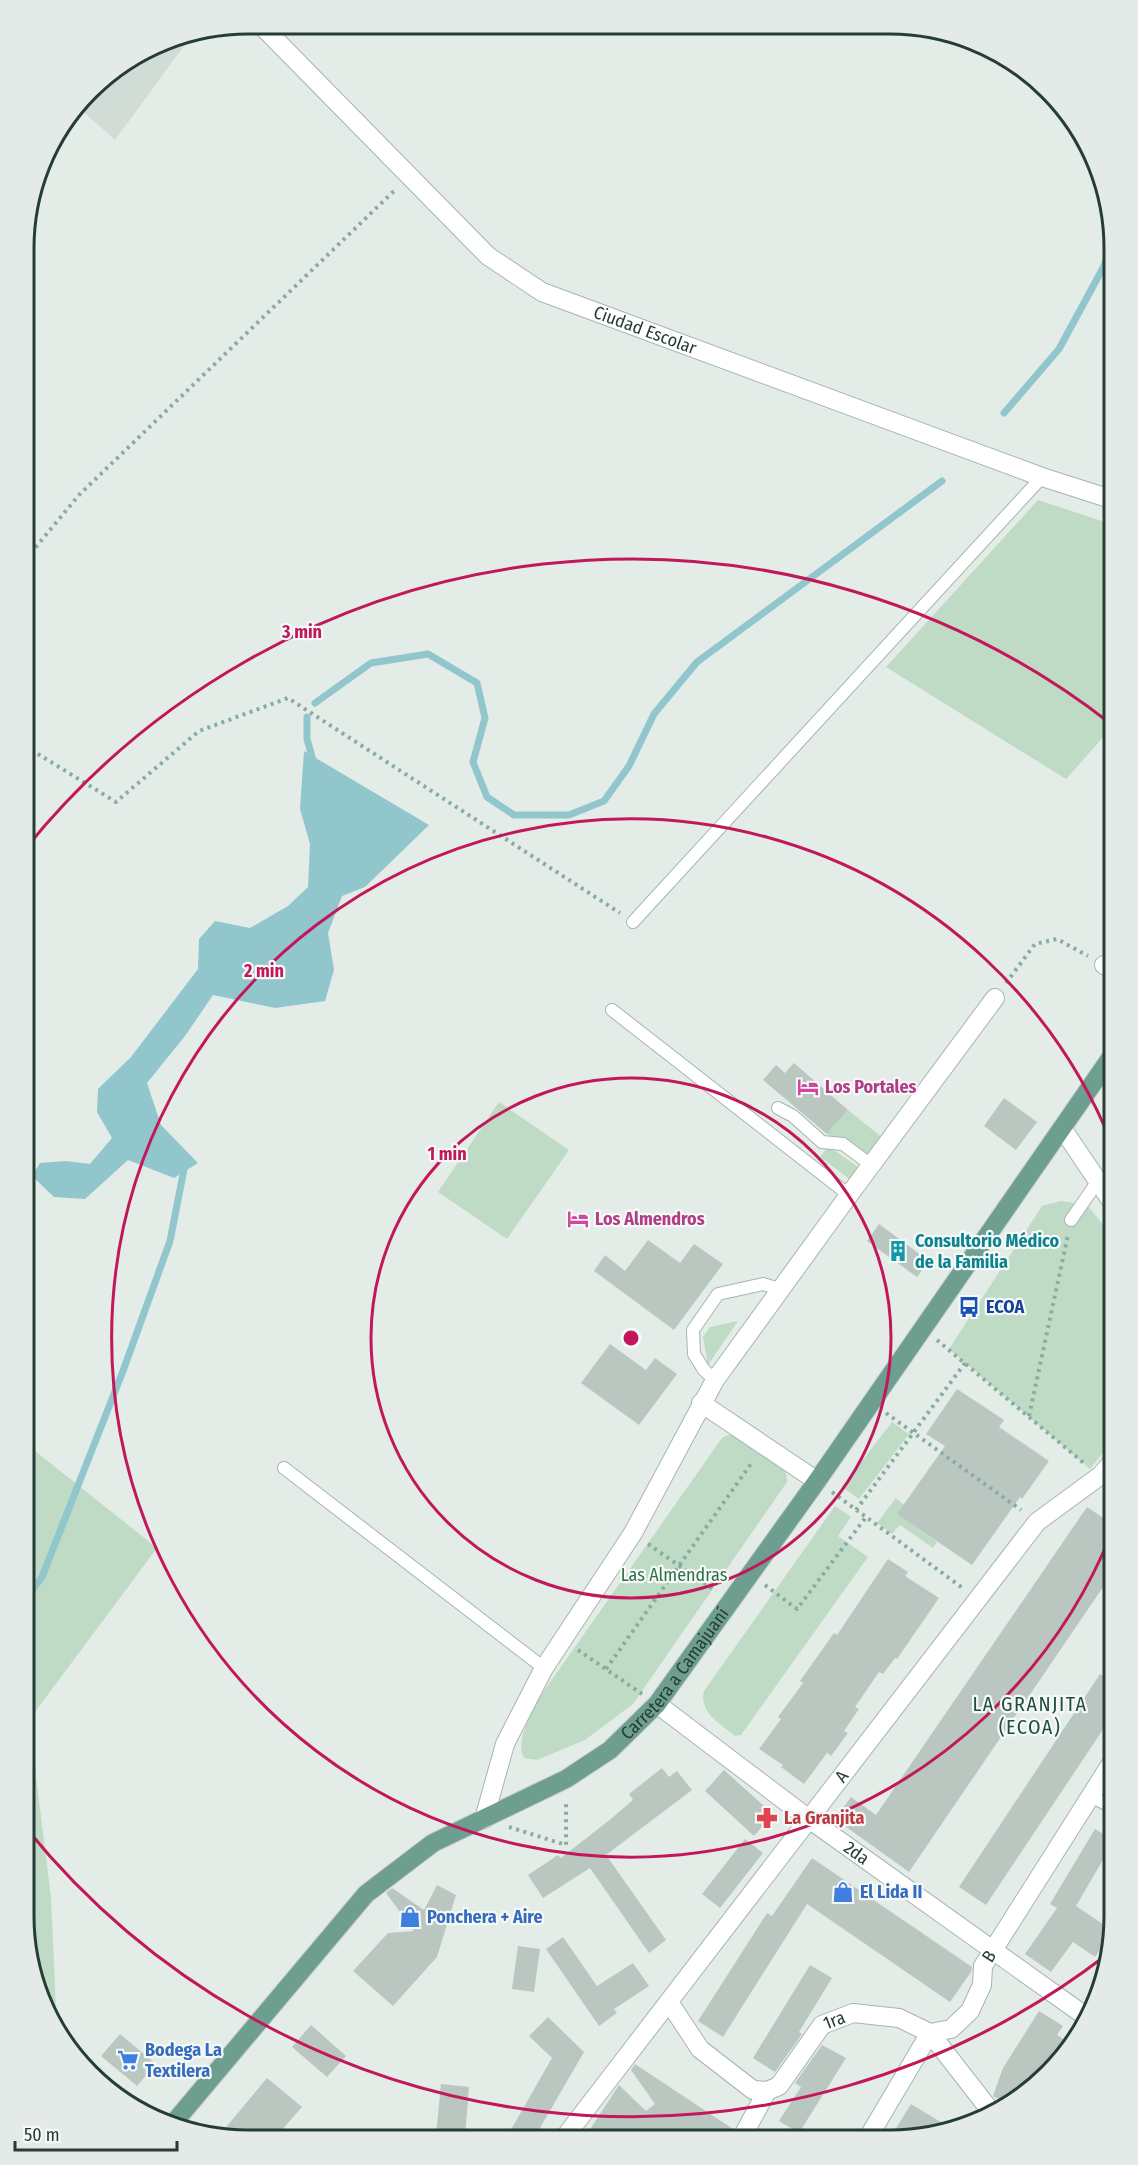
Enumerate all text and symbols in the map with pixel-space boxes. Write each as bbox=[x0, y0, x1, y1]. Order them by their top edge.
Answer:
street label: Ciudad Escolar bbox=[590, 301, 700, 359]
text: 3 min bbox=[281, 621, 322, 643]
text: 2 min bbox=[243, 960, 284, 982]
hotel icon: Los Portales bbox=[796, 1075, 820, 1099]
place label: Los Portales bbox=[825, 1076, 917, 1098]
text: 1 min bbox=[427, 1143, 467, 1165]
hotel icon: Los Almendros bbox=[566, 1207, 590, 1231]
place label: Los Almendros bbox=[595, 1208, 705, 1230]
place label: Consultorio Médico de la Familia bbox=[915, 1230, 1060, 1273]
building icon: Consultorio Médico de la Familia bbox=[886, 1239, 910, 1263]
bus stop icon: ECOA bbox=[957, 1295, 981, 1319]
place label: ECOA bbox=[986, 1296, 1025, 1318]
centre of rings bbox=[621, 1328, 641, 1348]
park label: Las Almendras bbox=[621, 1564, 728, 1586]
street label: Carretera a Camajuaní bbox=[616, 1603, 734, 1744]
district label: LA GRANJITA (ECOA) bbox=[972, 1692, 1088, 1739]
street label: A bbox=[830, 1765, 854, 1787]
pharmacy icon: La Granjita bbox=[755, 1806, 779, 1830]
place label: La Granjita bbox=[784, 1807, 865, 1829]
street label: 2da bbox=[840, 1836, 874, 1870]
shop icon: El Lida II bbox=[831, 1880, 855, 1904]
place label: El Lida II bbox=[860, 1881, 922, 1903]
shop icon: Ponchera + Aire bbox=[398, 1905, 422, 1929]
place label: Ponchera + Aire bbox=[427, 1906, 543, 1928]
street label: B bbox=[977, 1946, 1001, 1967]
street label: 1ra bbox=[820, 2006, 848, 2034]
place label: Bodega La Textilera bbox=[145, 2039, 222, 2082]
supermarket icon: Bodega La Textilera bbox=[116, 2048, 140, 2072]
scale bar bbox=[15, 2114, 177, 2152]
text: 50 m bbox=[24, 2124, 60, 2146]

